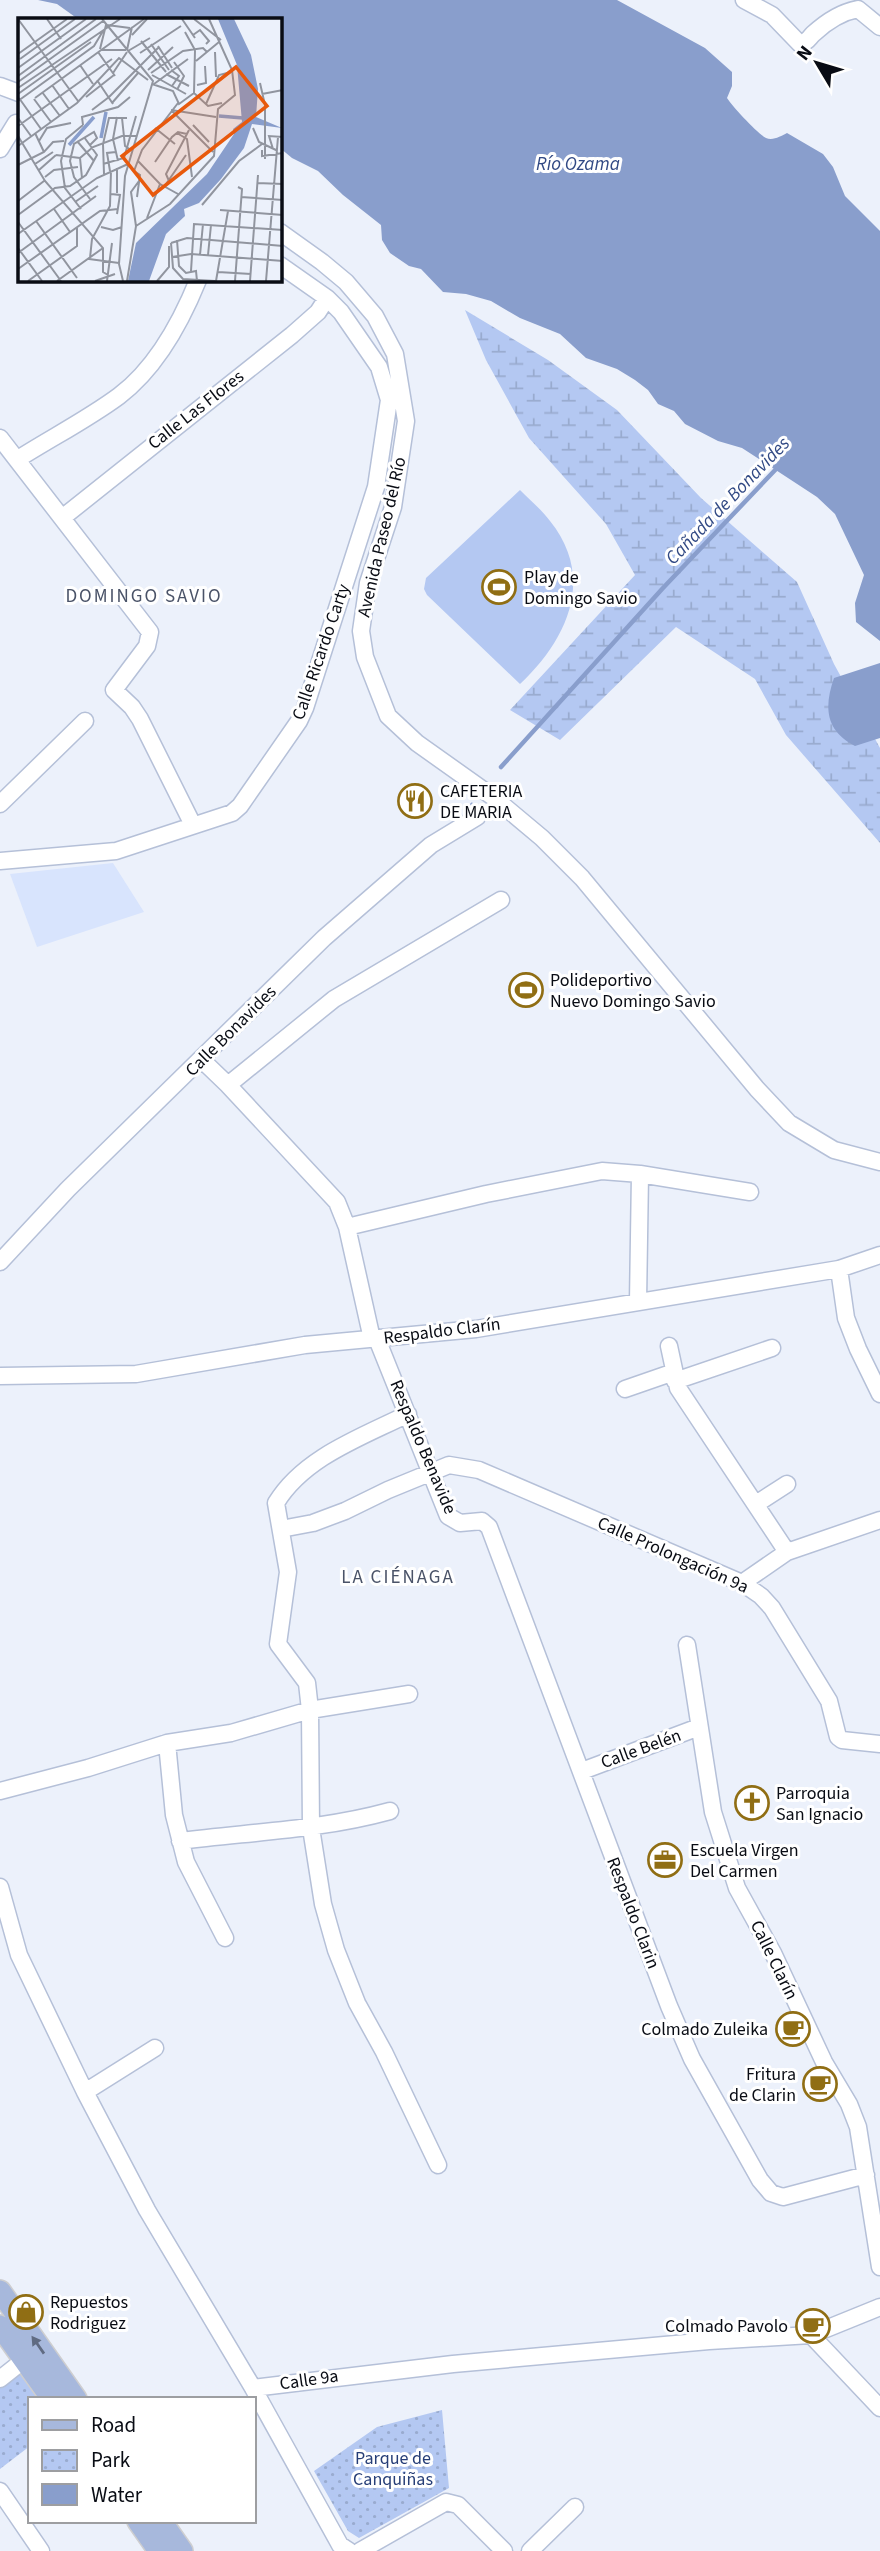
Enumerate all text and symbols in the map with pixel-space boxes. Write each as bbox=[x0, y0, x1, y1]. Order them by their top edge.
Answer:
inset map bbox=[18, 18, 282, 282]
north arrow bbox=[782, 28, 852, 98]
text: N bbox=[790, 40, 819, 67]
water label: Río Ozama bbox=[536, 151, 620, 178]
street label: Calle Las Flores bbox=[143, 365, 249, 455]
water label: Cañada de Bonavides bbox=[660, 431, 797, 571]
street label: Avenida Paseo del Río bbox=[351, 454, 413, 620]
place label: Play de Domingo Savio bbox=[524, 565, 637, 611]
sports icon: Play de Domingo Savio bbox=[480, 568, 518, 606]
street label: Calle Ricardo Carty bbox=[286, 580, 356, 723]
district label: DOMINGO SAVIO bbox=[65, 583, 223, 610]
place label: CAFETERIA DE MARIA bbox=[440, 779, 523, 825]
restaurant icon: CAFETERIA DE MARIA bbox=[396, 782, 434, 820]
place label: Polideportivo Nuevo Domingo Savio bbox=[550, 968, 716, 1014]
sports icon: Polideportivo Nuevo Domingo Savio bbox=[507, 971, 545, 1009]
street label: Calle Bonavides bbox=[180, 980, 282, 1082]
street label: Respaldo Clarín bbox=[382, 1311, 502, 1351]
street label: Respaldo Benavide bbox=[383, 1376, 463, 1518]
street label: Calle Prolongación 9a bbox=[593, 1510, 753, 1600]
district label: LA CIÉNAGA bbox=[341, 1564, 455, 1591]
street label: Calle Belén bbox=[597, 1723, 685, 1775]
place label: Parroquia San Ignacio bbox=[776, 1781, 863, 1827]
church icon: Parroquia San Ignacio bbox=[733, 1784, 771, 1822]
place label: Escuela Virgen Del Carmen bbox=[690, 1838, 799, 1884]
office icon: Escuela Virgen Del Carmen bbox=[646, 1841, 684, 1879]
street label: Respaldo Clarin bbox=[600, 1854, 666, 1972]
street label: Calle Clarín bbox=[744, 1916, 804, 2004]
cafe icon: Colmado Zuleika bbox=[774, 2010, 812, 2048]
place label: Colmado Zuleika bbox=[641, 2017, 768, 2042]
place label: Fritura de Clarin bbox=[729, 2062, 796, 2108]
cafe icon: Fritura de Clarin bbox=[801, 2065, 839, 2103]
place label: Repuestos Rodriguez bbox=[50, 2290, 128, 2336]
shop icon: Repuestos Rodriguez bbox=[7, 2293, 45, 2331]
cafe icon: Colmado Pavolo bbox=[794, 2307, 832, 2345]
place label: Colmado Pavolo bbox=[665, 2314, 788, 2339]
one-way arrow bbox=[31, 2336, 45, 2354]
street label: Calle 9a bbox=[278, 2364, 340, 2396]
legend bbox=[28, 2397, 256, 2523]
text: Road bbox=[91, 2410, 136, 2440]
text: Park bbox=[91, 2445, 131, 2475]
park label: Parque de Canquiñas bbox=[353, 2446, 433, 2492]
text: Water bbox=[91, 2480, 143, 2510]

